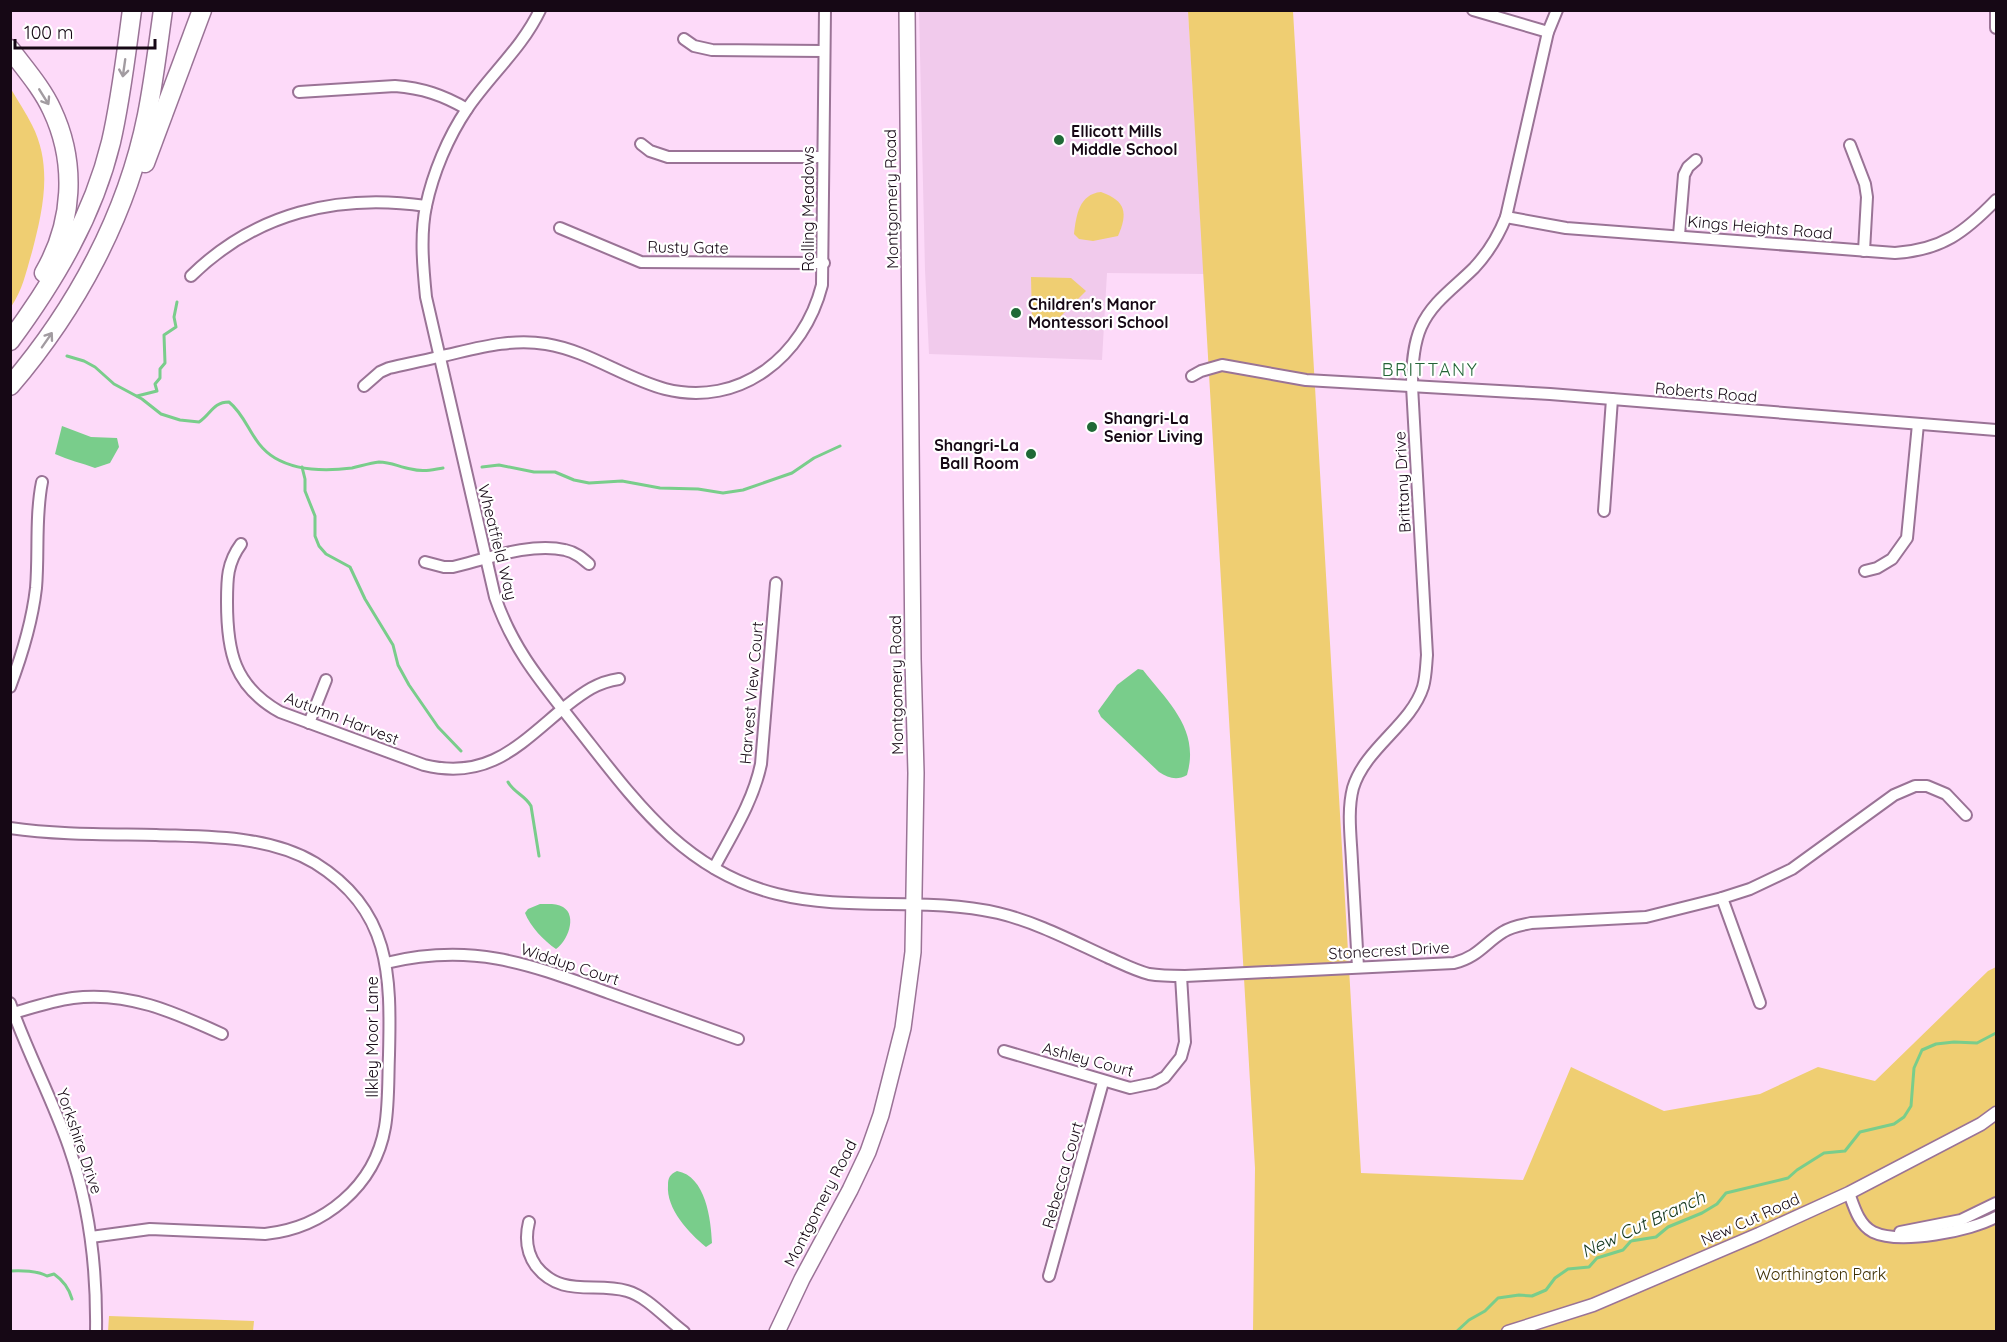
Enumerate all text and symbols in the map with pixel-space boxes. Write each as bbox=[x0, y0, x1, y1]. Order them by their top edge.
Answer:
scale bar bbox=[15, 12, 154, 50]
text: 100 m bbox=[24, 21, 73, 44]
one-way arrow bbox=[118, 58, 129, 78]
one-way arrow bbox=[39, 88, 51, 105]
place label: Ellicott Mills Middle School bbox=[1071, 121, 1178, 159]
street label: Montgomery Road bbox=[880, 129, 902, 269]
marker: Ellicott Mills Middle School bbox=[1052, 133, 1066, 147]
street label: Rolling Meadows bbox=[798, 146, 818, 272]
street label: Kings Heights Road bbox=[1687, 211, 1833, 243]
street label: Rusty Gate bbox=[647, 236, 729, 258]
place label: Children's Manor Montessori School bbox=[1028, 294, 1169, 332]
marker: Children's Manor Montessori School bbox=[1009, 306, 1023, 320]
one-way arrow bbox=[41, 333, 53, 349]
district label: BRITTANY bbox=[1382, 358, 1478, 381]
street label: Roberts Road bbox=[1654, 378, 1758, 406]
place label: Shangri-La Senior Living bbox=[1104, 408, 1203, 446]
marker: Shangri-La Senior Living bbox=[1085, 420, 1099, 434]
street label: Brittany Drive bbox=[1389, 431, 1415, 533]
place label: Shangri-La Ball Room bbox=[934, 435, 1019, 473]
marker: Shangri-La Ball Room bbox=[1024, 447, 1038, 461]
street label: Wheatfield Way bbox=[474, 482, 522, 602]
street label: Montgomery Road bbox=[885, 615, 907, 755]
street label: Harvest View Court bbox=[735, 621, 767, 765]
street label: Autumn Harvest bbox=[282, 687, 402, 749]
street label: Stonecrest Drive bbox=[1328, 937, 1450, 963]
street label: Widdup Court bbox=[518, 939, 622, 989]
street label: Ilkley Moor Lane bbox=[362, 976, 382, 1098]
street label: Ashley Court bbox=[1040, 1037, 1136, 1081]
street label: Yorkshire Drive bbox=[53, 1086, 107, 1196]
street label: Rebecca Court bbox=[1037, 1119, 1087, 1231]
street label: Montgomery Road bbox=[779, 1136, 861, 1270]
water label: New Cut Branch bbox=[1577, 1185, 1709, 1263]
street label: New Cut Road bbox=[1697, 1188, 1803, 1250]
park label: Worthington Park bbox=[1756, 1264, 1886, 1284]

